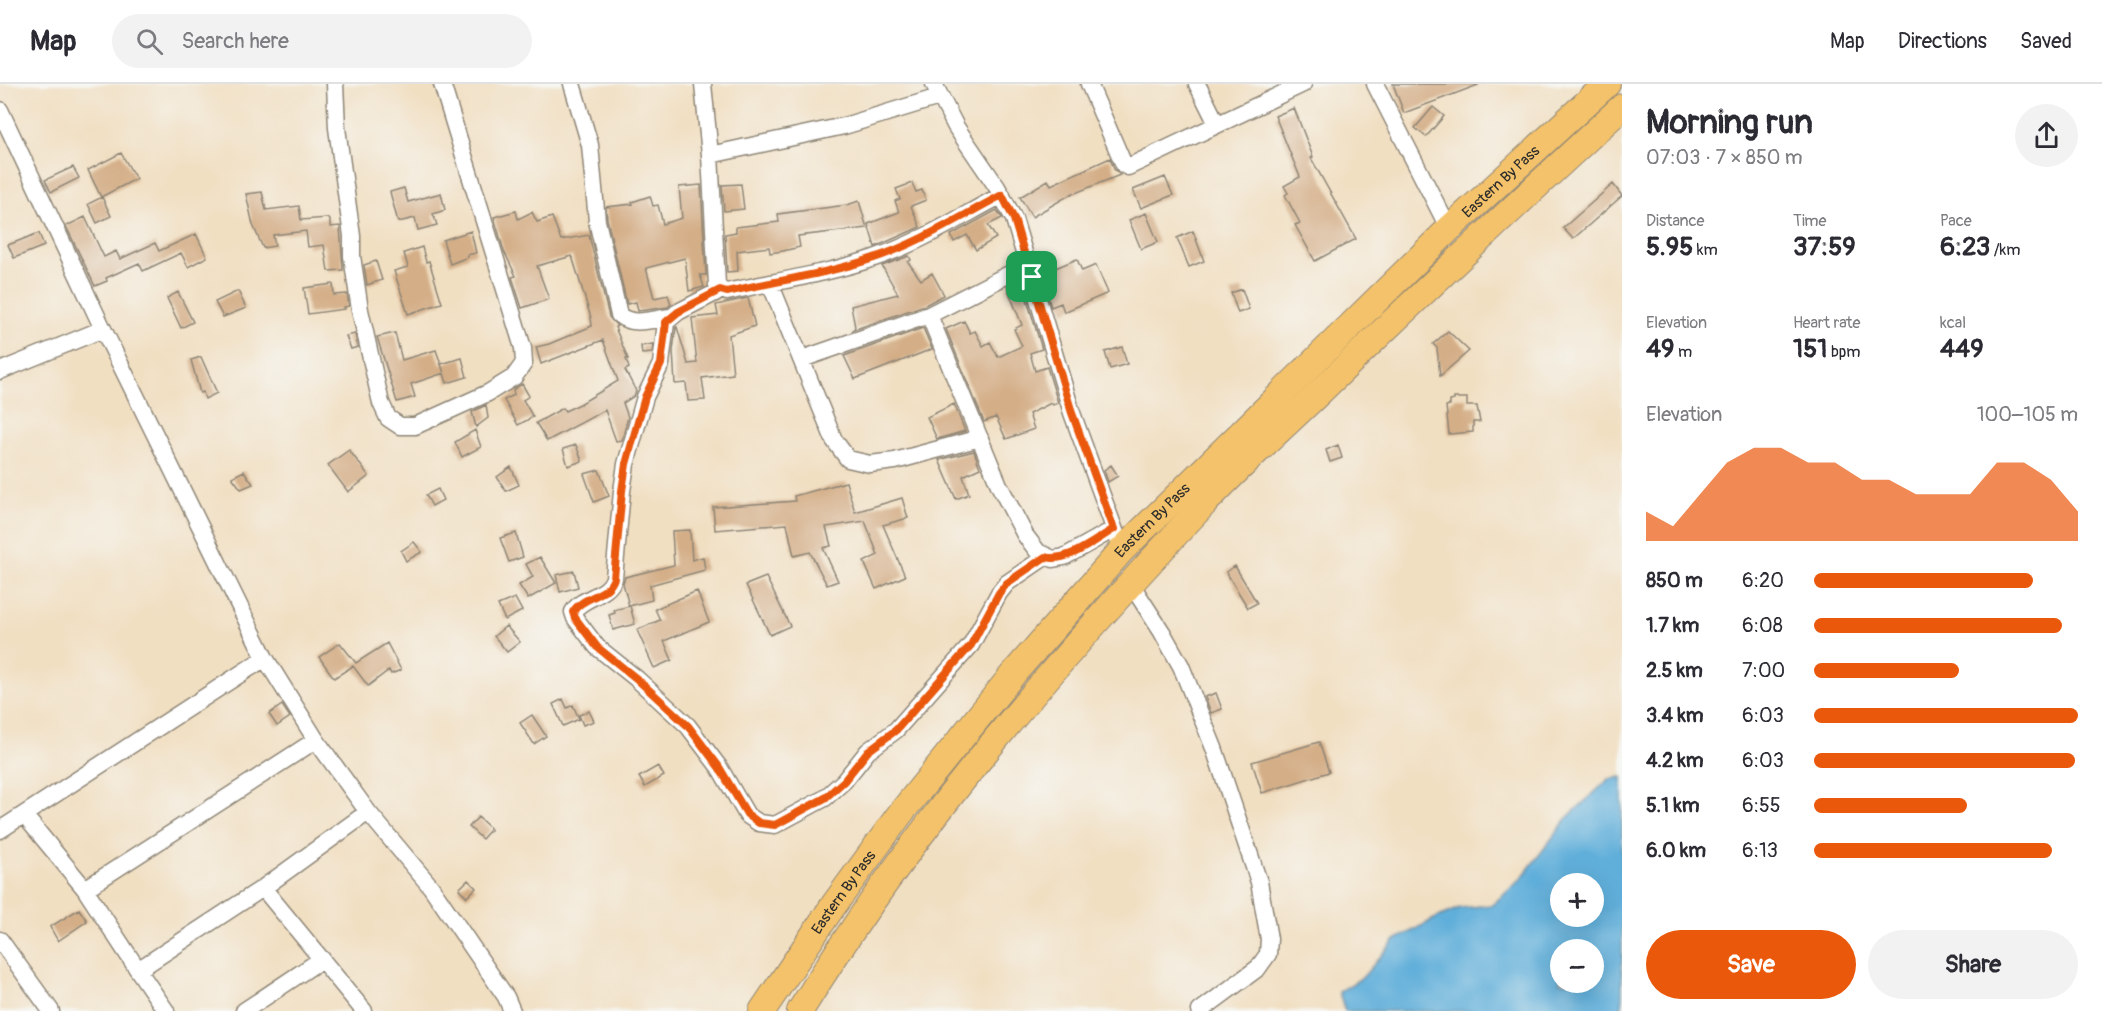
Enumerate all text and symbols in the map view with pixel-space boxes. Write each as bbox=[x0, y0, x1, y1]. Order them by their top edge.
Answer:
search box bbox=[112, 14, 532, 68]
text: Map bbox=[30, 24, 76, 59]
icon: search bbox=[133, 25, 166, 58]
text: Search here bbox=[181, 27, 289, 55]
text: Map bbox=[1830, 28, 1865, 55]
text: Directions bbox=[1898, 28, 1987, 55]
text: Saved bbox=[2020, 28, 2072, 55]
text: Morning run bbox=[1646, 102, 1813, 143]
button: share bbox=[2015, 104, 2078, 167]
street label: Eastern By Pass bbox=[1458, 141, 1544, 222]
text: 07:03 · 7 × 850 m bbox=[1646, 145, 1802, 170]
text: Distance bbox=[1646, 211, 1705, 231]
text: Time bbox=[1793, 211, 1826, 231]
text: Pace bbox=[1940, 211, 1972, 231]
text: 5.95 bbox=[1646, 231, 1693, 263]
text: 37:59 bbox=[1793, 231, 1856, 263]
text: 6:23 bbox=[1940, 231, 1990, 263]
text: km bbox=[1693, 240, 1718, 260]
text: /km bbox=[1990, 240, 2020, 260]
pin bbox=[1006, 251, 1057, 302]
icon: arrive bbox=[1015, 260, 1048, 293]
text: Elevation bbox=[1646, 313, 1707, 333]
text: Heart rate bbox=[1793, 313, 1860, 333]
text: kcal bbox=[1940, 313, 1966, 333]
text: 49 bbox=[1646, 333, 1674, 365]
text: 151 bbox=[1793, 333, 1827, 365]
text: 449 bbox=[1940, 333, 1984, 365]
text: m bbox=[1674, 342, 1692, 362]
text: bpm bbox=[1827, 342, 1861, 362]
text: Elevation bbox=[1646, 402, 1722, 427]
text: 100–105 m bbox=[1977, 402, 2078, 427]
street label: Eastern By Pass bbox=[1110, 479, 1194, 561]
text: 850 m bbox=[1646, 568, 1703, 593]
text: 6:20 bbox=[1742, 568, 1784, 593]
text: 1.7 km bbox=[1646, 613, 1699, 638]
text: 6:08 bbox=[1742, 613, 1783, 638]
text: 2.5 km bbox=[1646, 658, 1703, 683]
text: 7:00 bbox=[1742, 658, 1785, 683]
text: 3.4 km bbox=[1646, 703, 1704, 728]
text: 6:03 bbox=[1742, 703, 1784, 728]
text: 4.2 km bbox=[1646, 748, 1704, 773]
text: 6:03 bbox=[1742, 748, 1784, 773]
text: 5.1 km bbox=[1646, 793, 1699, 818]
text: 6:55 bbox=[1742, 793, 1781, 818]
text: 6.0 km bbox=[1646, 838, 1706, 863]
text: 6:13 bbox=[1742, 838, 1778, 863]
street label: Eastern By Pass bbox=[807, 846, 880, 938]
map controls bbox=[1550, 873, 1604, 993]
button: + bbox=[1550, 873, 1604, 927]
button: Save bbox=[1646, 930, 1856, 999]
button: Share bbox=[1868, 930, 2078, 999]
button: − bbox=[1550, 939, 1604, 993]

